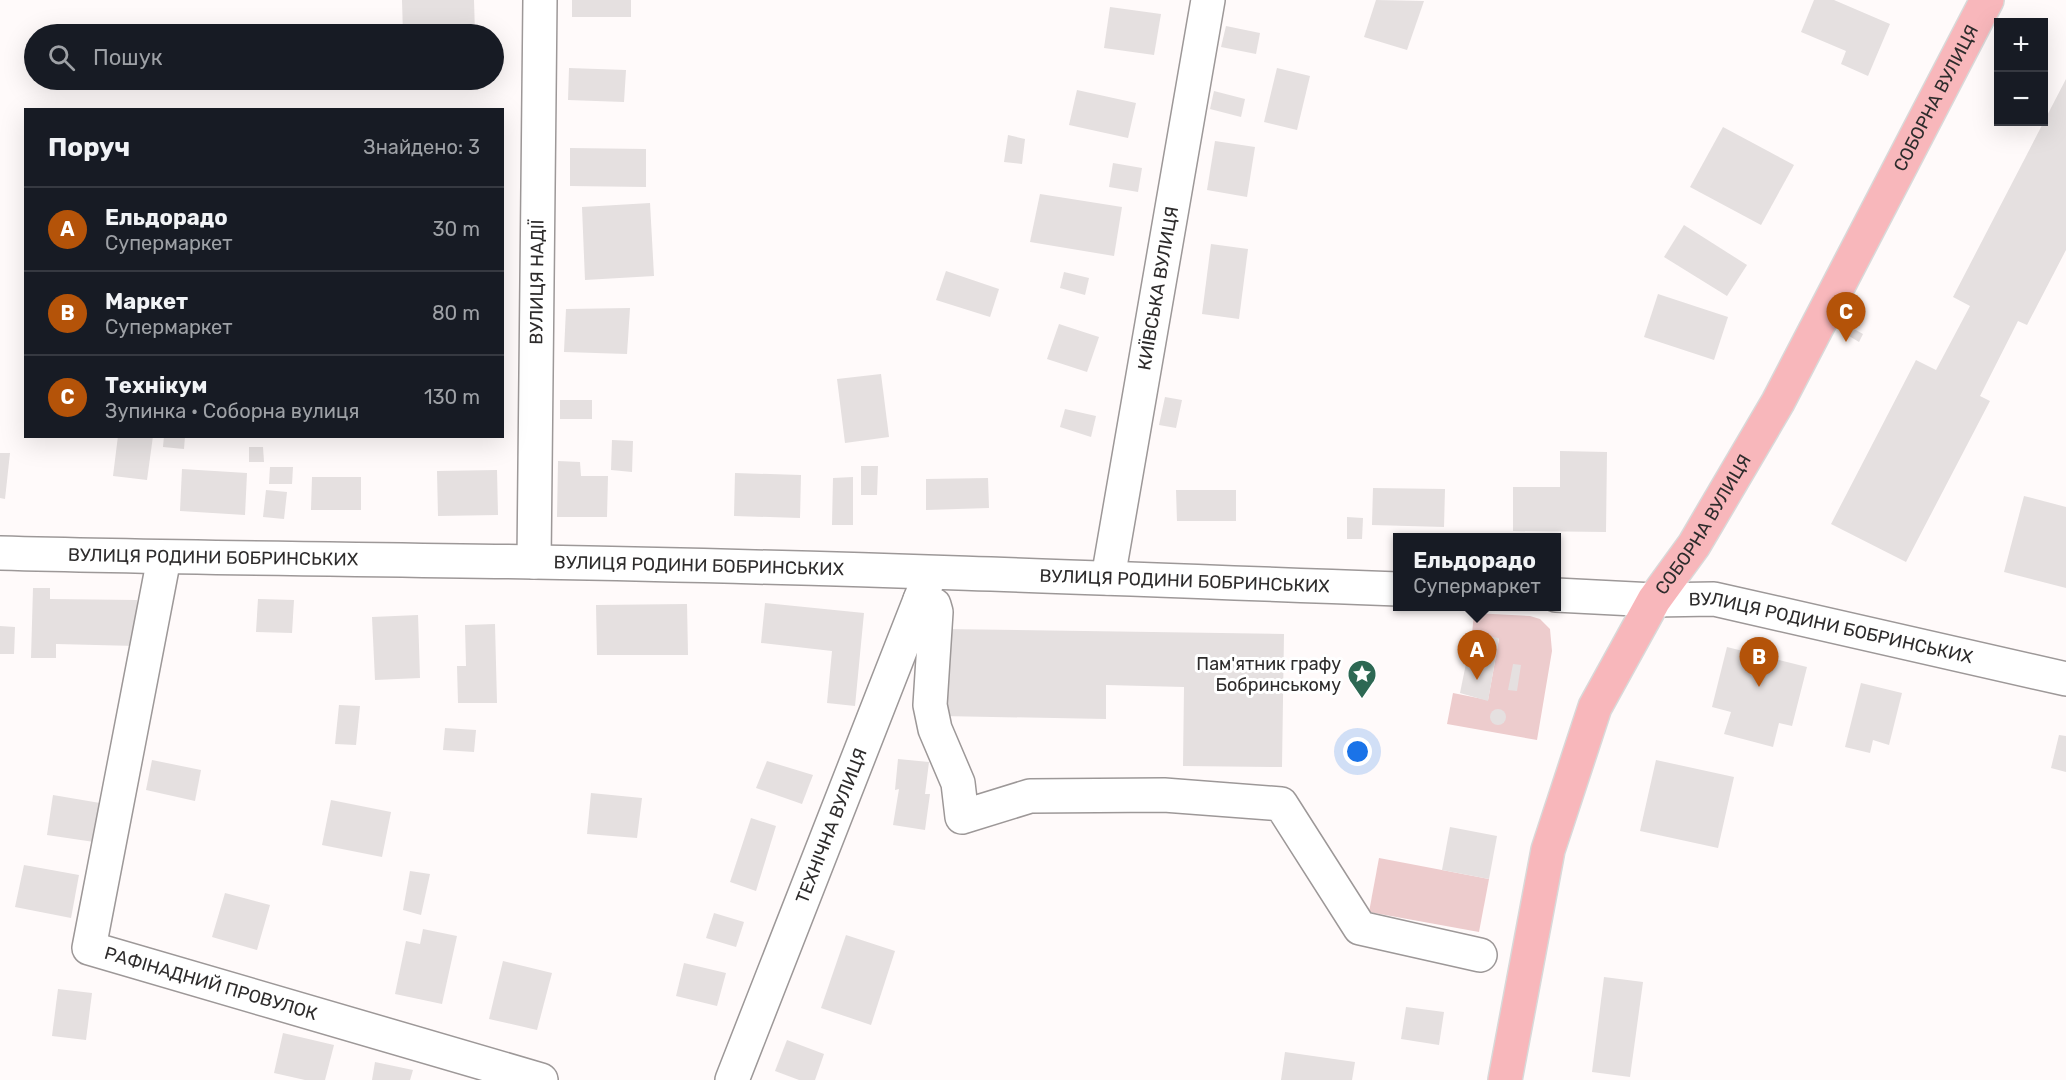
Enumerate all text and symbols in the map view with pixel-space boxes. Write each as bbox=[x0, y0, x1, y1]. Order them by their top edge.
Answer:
map controls bbox=[1994, 18, 2048, 126]
button: + bbox=[1994, 18, 2048, 72]
street label: СОБОРНА ВУЛИЦЯ bbox=[1889, 21, 1983, 175]
search box bbox=[24, 24, 504, 90]
icon: search bbox=[45, 41, 78, 74]
text: Пошук bbox=[93, 44, 163, 71]
button: − bbox=[1994, 72, 2048, 126]
text: Поруч bbox=[48, 132, 130, 163]
text: Знайдено: 3 bbox=[363, 135, 480, 159]
text: Ельдорадо bbox=[105, 204, 228, 231]
street label: КИЇВСЬКА ВУЛИЦЯ bbox=[1133, 205, 1183, 372]
text: A bbox=[60, 217, 75, 241]
text: 30 m bbox=[433, 217, 480, 241]
street label: ВУЛИЦЯ НАДІЇ bbox=[525, 219, 549, 345]
text: Супермаркет bbox=[105, 231, 233, 255]
text: Маркет bbox=[105, 288, 188, 315]
pin: C bbox=[1826, 292, 1866, 342]
text: B bbox=[60, 301, 75, 325]
text: 80 m bbox=[432, 301, 480, 325]
text: Супермаркет bbox=[105, 315, 233, 339]
text: Технікум bbox=[105, 372, 208, 399]
text: C bbox=[60, 385, 75, 409]
text: 130 m bbox=[424, 385, 480, 409]
text: Зупинка · Соборна вулиця bbox=[105, 399, 359, 423]
street label: СОБОРНА ВУЛИЦЯ bbox=[1651, 450, 1756, 599]
popup bbox=[1393, 533, 1561, 611]
street label: ВУЛИЦЯ РОДИНИ БОБРИНСЬКИХ bbox=[68, 544, 358, 570]
text: Ельдорадо bbox=[1413, 547, 1536, 574]
street label: ВУЛИЦЯ РОДИНИ БОБРИНСЬКИХ bbox=[554, 551, 844, 580]
street label: ВУЛИЦЯ РОДИНИ БОБРИНСЬКИХ bbox=[1039, 565, 1330, 597]
text: Супермаркет bbox=[1413, 574, 1541, 598]
street label: ВУЛИЦЯ РОДИНИ БОБРИНСЬКИХ bbox=[1689, 588, 1975, 668]
pin: A bbox=[1458, 630, 1496, 680]
pin: B bbox=[1740, 638, 1778, 687]
place label: Пам'ятник графу Бобринському bbox=[1196, 653, 1341, 696]
place icon: Пам'ятник графу Бобринському bbox=[1346, 658, 1378, 700]
your location bbox=[1343, 737, 1372, 766]
street label: ТЕХНІЧНА ВУЛИЦЯ bbox=[791, 745, 872, 907]
street label: РАФІНАДНИЙ ПРОВУЛОК bbox=[102, 942, 320, 1025]

